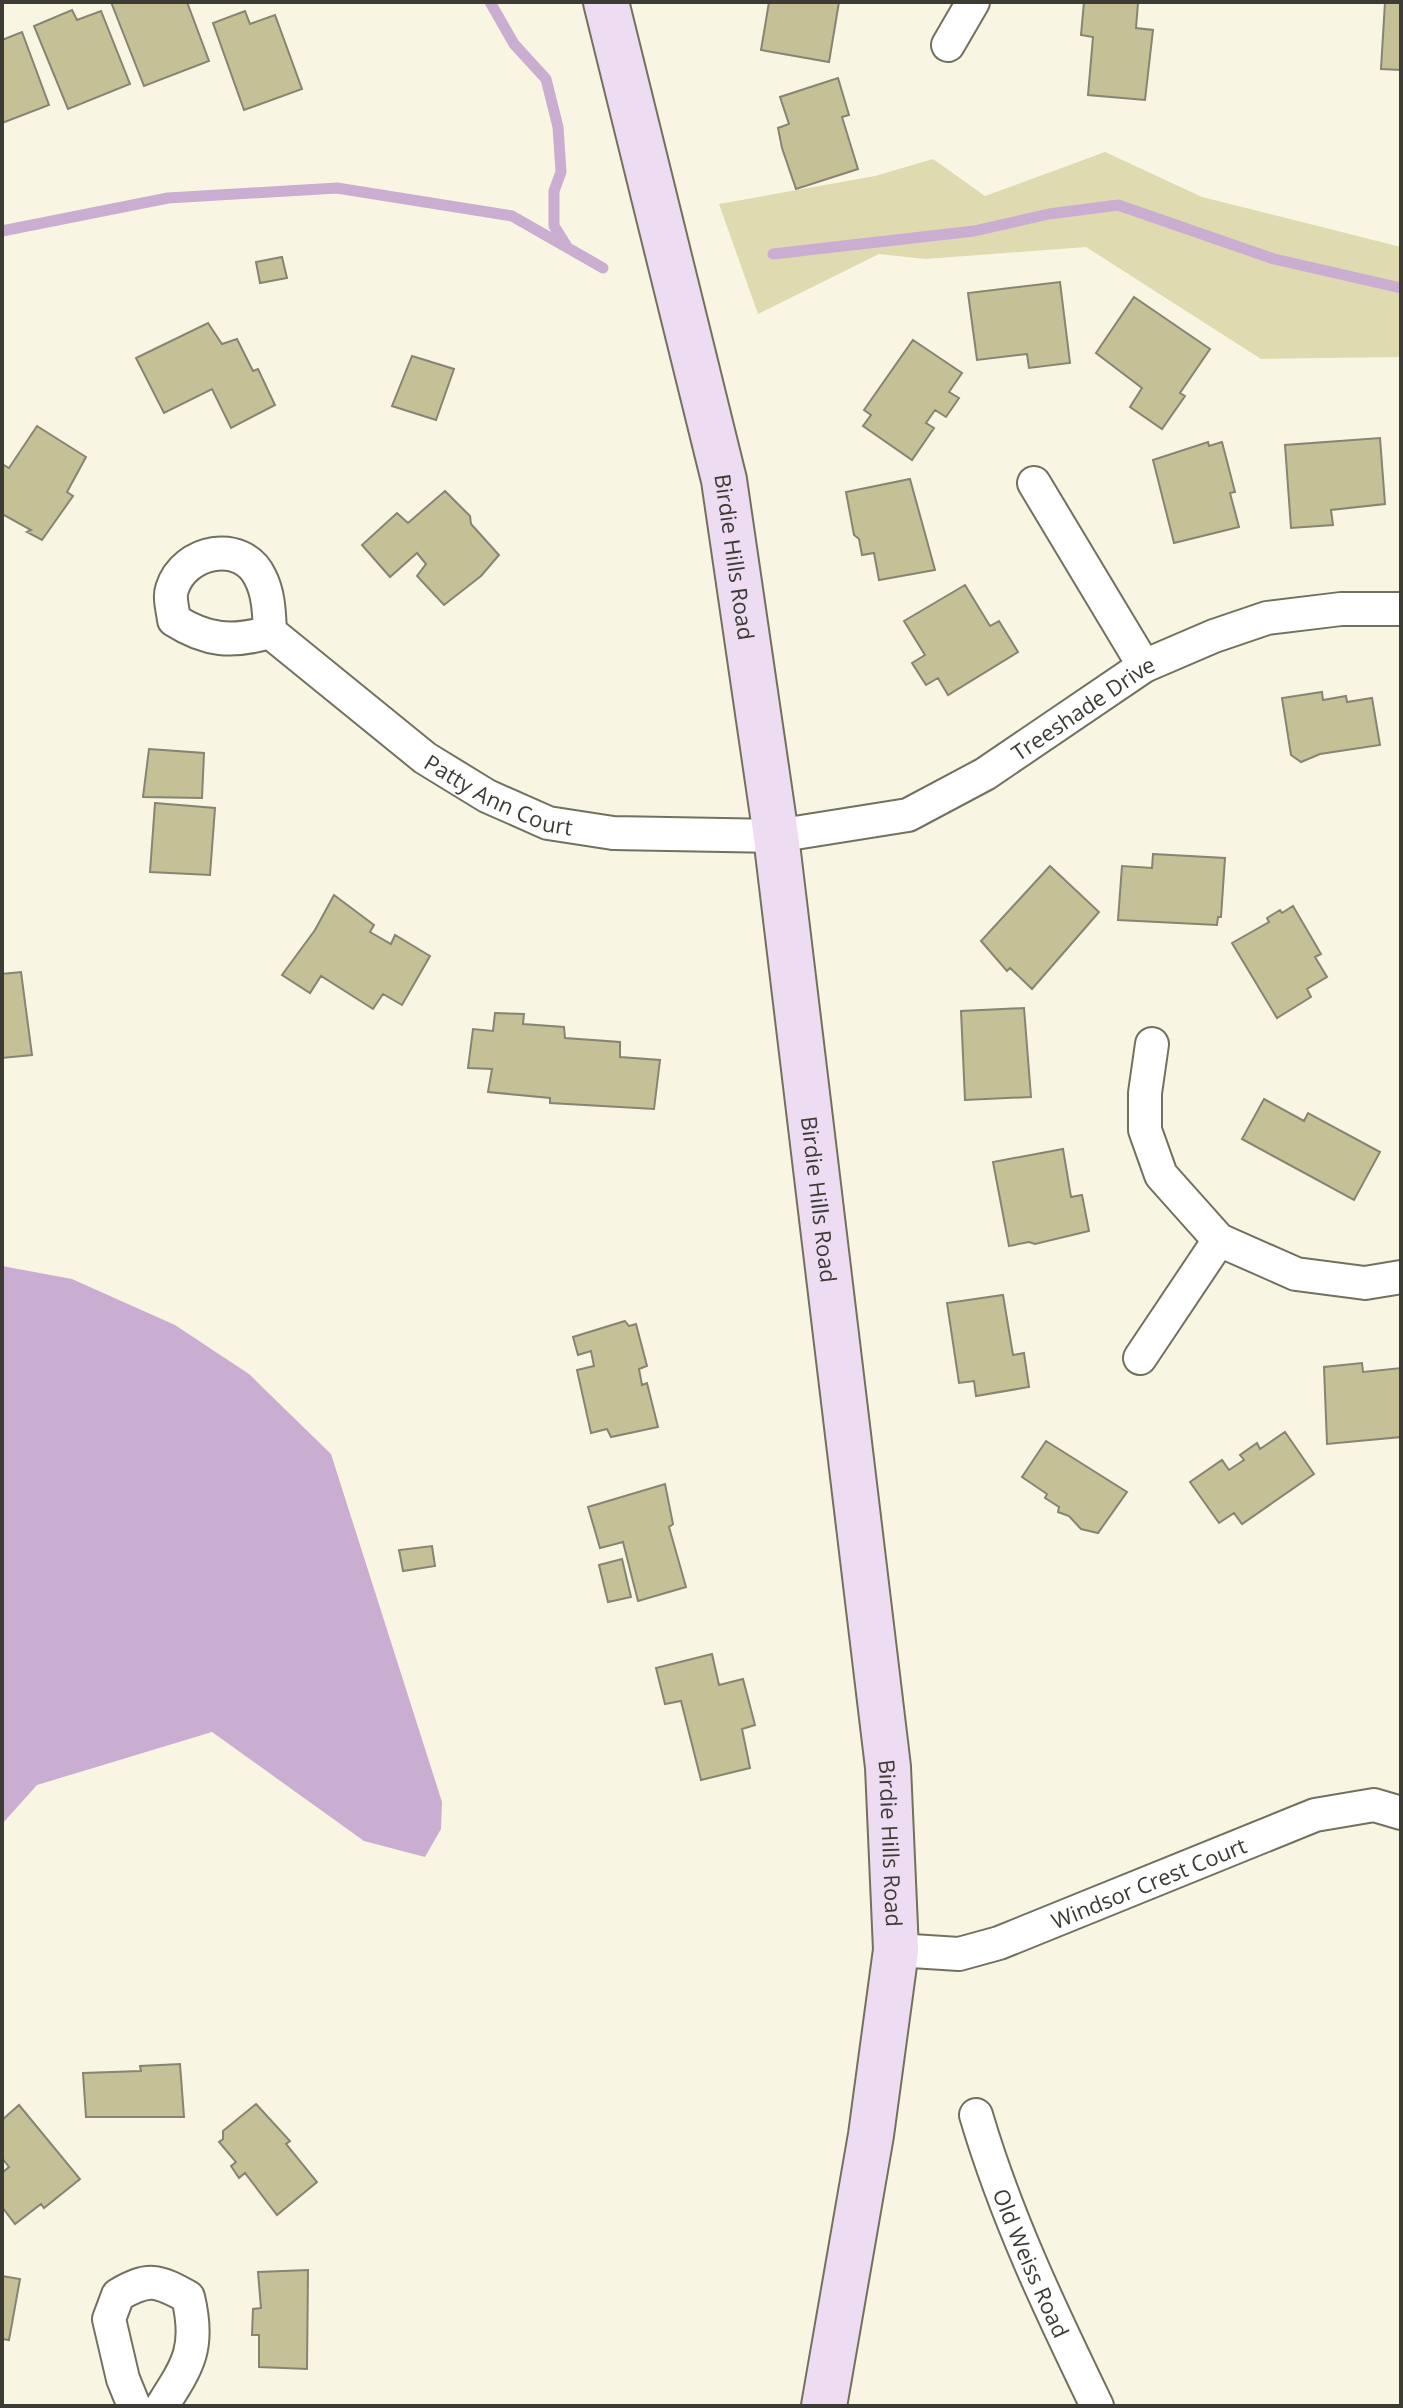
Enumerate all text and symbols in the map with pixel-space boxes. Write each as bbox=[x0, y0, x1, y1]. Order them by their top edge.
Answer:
street label: Birdie Hills Road bbox=[708, 472, 762, 642]
street label: Treeshade Drive bbox=[1005, 648, 1159, 767]
street label: Patty Ann Court bbox=[419, 746, 575, 842]
street label: Birdie Hills Road bbox=[795, 1114, 845, 1284]
street label: Birdie Hills Road bbox=[872, 1758, 910, 1927]
street label: Windsor Crest Court bbox=[1047, 1829, 1251, 1935]
street label: Old Weiss Road bbox=[987, 2184, 1077, 2342]

